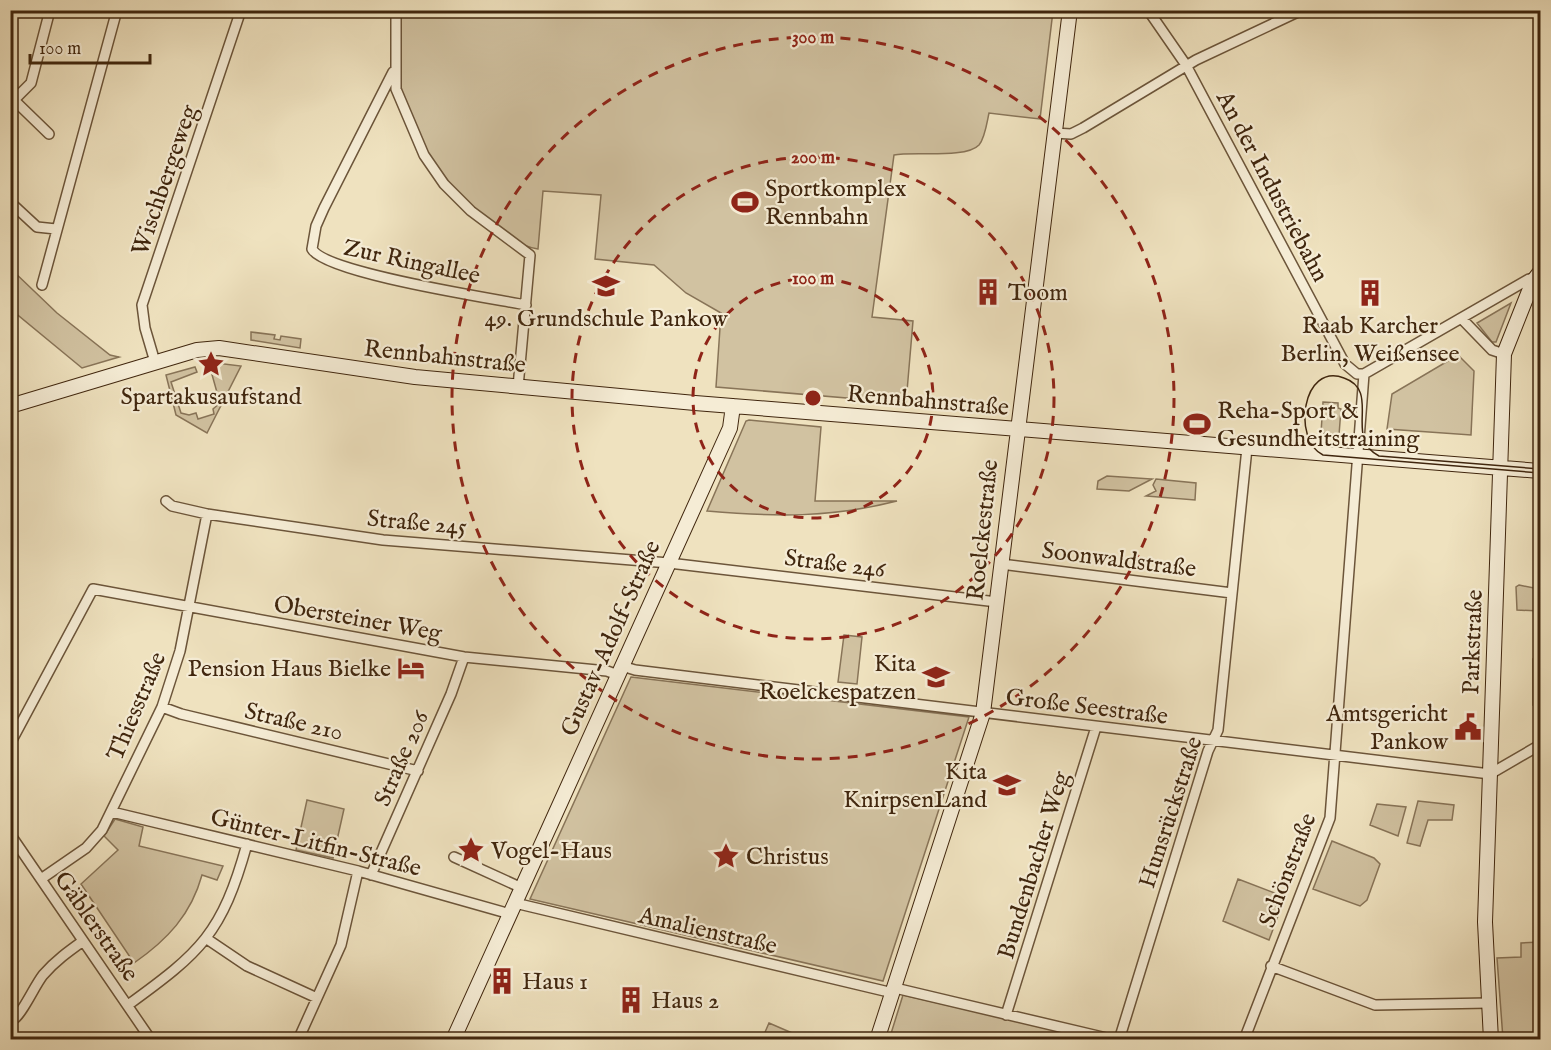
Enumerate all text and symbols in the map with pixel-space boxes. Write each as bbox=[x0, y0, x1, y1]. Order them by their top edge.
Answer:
scale bar bbox=[30, 27, 150, 65]
text: 300 m bbox=[792, 27, 834, 50]
text: 100 m bbox=[39, 38, 81, 61]
street label: An der Industriebahn bbox=[1208, 85, 1335, 288]
street label: Wischbergeweg bbox=[125, 100, 206, 260]
text: 200 m bbox=[791, 147, 835, 170]
place label: Sportkomplex Rennbahn bbox=[765, 174, 907, 233]
sports icon: Sportkomplex Rennbahn bbox=[730, 187, 760, 217]
street label: Zur Ringallee bbox=[340, 233, 483, 292]
text: 100 m bbox=[792, 268, 834, 291]
school or university icon: 49. Grundschule Pankow bbox=[591, 271, 621, 301]
building icon: Toom bbox=[973, 277, 1003, 307]
place label: Toom bbox=[1008, 278, 1068, 309]
building icon: Raab Karcher Berlin, Weißensee bbox=[1355, 278, 1385, 308]
place label: 49. Grundschule Pankow bbox=[484, 304, 729, 335]
place label: Raab Karcher Berlin, Weißensee bbox=[1281, 311, 1459, 370]
street label: Rennbahnstraße bbox=[362, 334, 527, 381]
place icon: Spartakusaufstand bbox=[196, 349, 226, 379]
street label: Rennbahnstraße bbox=[845, 379, 1010, 424]
place label: Spartakusaufstand bbox=[121, 382, 302, 413]
centre of rings bbox=[803, 388, 823, 408]
place label: Reha-Sport & Gesundheitstraining bbox=[1217, 396, 1420, 455]
sports icon: Reha-Sport & Gesundheitstraining bbox=[1182, 409, 1212, 439]
street label: Roelckestraße bbox=[961, 458, 1006, 602]
street label: Straße 245 bbox=[366, 504, 468, 543]
street label: Gustav-Adolf-Straße bbox=[554, 536, 669, 742]
street label: Soonwaldstraße bbox=[1040, 536, 1198, 585]
street label: Straße 246 bbox=[783, 543, 888, 586]
street label: Obersteiner Weg bbox=[271, 589, 445, 650]
street label: Parkstraße bbox=[1456, 589, 1491, 695]
street label: Thiesstraße bbox=[101, 647, 174, 766]
place label: Kita Roelckespatzen bbox=[758, 649, 917, 708]
hotel icon: Pension Haus Bielke bbox=[396, 653, 426, 683]
place label: Pension Haus Bielke bbox=[187, 654, 391, 685]
school or university icon: Kita Roelckespatzen bbox=[921, 662, 951, 692]
street label: Große Seestraße bbox=[1004, 682, 1170, 733]
street label: Straße 210 bbox=[241, 696, 346, 749]
place label: Amtsgericht Pankow bbox=[1325, 699, 1449, 758]
street label: Straße 206 bbox=[368, 705, 438, 811]
public building icon: Amtsgericht Pankow bbox=[1453, 712, 1483, 742]
street label: Hunsrückstraße bbox=[1132, 733, 1211, 892]
place label: Kita KnirpsenLand bbox=[843, 757, 988, 816]
street label: Bundenbacher Weg bbox=[991, 767, 1078, 963]
school or university icon: Kita KnirpsenLand bbox=[992, 770, 1022, 800]
street label: Günter-Litfin-Straße bbox=[207, 802, 424, 885]
street label: Schönstraße bbox=[1252, 809, 1324, 932]
place icon: Vogel-Haus bbox=[456, 835, 486, 865]
place label: Vogel-Haus bbox=[490, 836, 612, 867]
place icon: Christus bbox=[711, 841, 741, 871]
place label: Christus bbox=[746, 842, 829, 873]
street label: Gäblerstraße bbox=[46, 866, 145, 988]
street label: Amalienstraße bbox=[634, 900, 780, 962]
building icon: Haus 1 bbox=[487, 966, 517, 996]
place label: Haus 1 bbox=[522, 967, 588, 998]
building icon: Haus 2 bbox=[616, 985, 646, 1015]
place label: Haus 2 bbox=[651, 986, 719, 1017]

